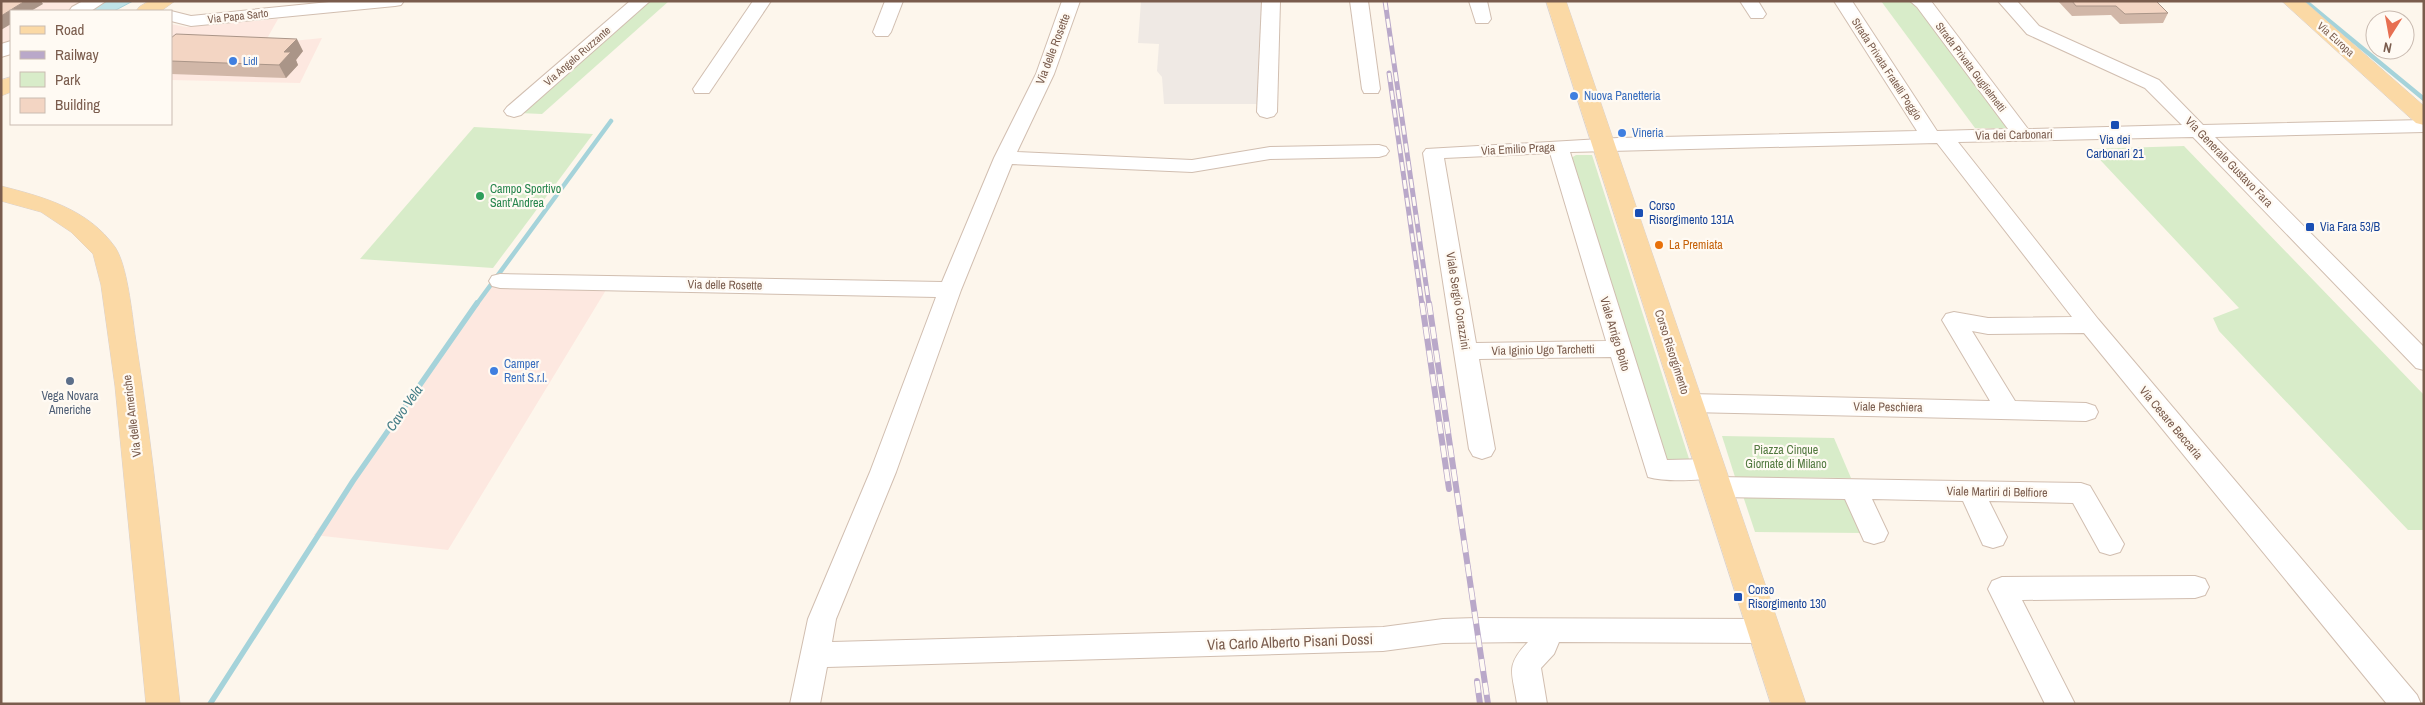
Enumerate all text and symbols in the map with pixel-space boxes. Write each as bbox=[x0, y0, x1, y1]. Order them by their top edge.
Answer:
street label: Via Papa Sarto bbox=[207, 6, 269, 26]
legend bbox=[10, 10, 172, 125]
north arrow bbox=[2365, 10, 2415, 60]
street label: Via delle Rosette bbox=[1032, 11, 1074, 87]
street label: Strada Privata Fratelli Poggio bbox=[1849, 15, 1925, 123]
text: Road bbox=[55, 19, 84, 40]
street label: Strada Privata Guglielmetti bbox=[1933, 19, 2009, 115]
street label: Via Europa bbox=[2315, 19, 2357, 59]
street label: Via Angelo Ruzzante bbox=[541, 23, 613, 89]
text: N bbox=[2382, 38, 2393, 57]
text: Railway bbox=[55, 44, 100, 65]
place label: Lidl bbox=[243, 54, 258, 68]
marker: Lidl bbox=[227, 55, 239, 67]
text: Park bbox=[55, 69, 81, 90]
place label: Nuova Panetteria bbox=[1584, 88, 1661, 104]
marker: Nuova Panetteria bbox=[1568, 90, 1580, 102]
text: Building bbox=[55, 94, 100, 115]
street label: Via Generale Gustavo Fara bbox=[2182, 113, 2277, 211]
marker: Via dei Carbonari 21 bbox=[2109, 119, 2121, 131]
place label: Vineria bbox=[1632, 125, 1664, 141]
street label: Via dei Carbonari bbox=[1975, 126, 2053, 144]
marker: Vineria bbox=[1616, 127, 1628, 139]
place label: Via dei Carbonari 21 bbox=[2086, 132, 2144, 162]
street label: Via Emilio Praga bbox=[1481, 139, 1556, 159]
place label: Campo Sportivo Sant'Andrea bbox=[490, 181, 561, 211]
marker: Campo Sportivo Sant'Andrea bbox=[474, 190, 486, 202]
place label: Corso Risorgimento 131A bbox=[1649, 198, 1734, 228]
marker: Corso Risorgimento 131A bbox=[1633, 207, 1645, 219]
place label: Via Fara 53/B bbox=[2320, 219, 2381, 235]
marker: Via Fara 53/B bbox=[2304, 221, 2316, 233]
place label: La Premiata bbox=[1669, 237, 1723, 253]
marker: La Premiata bbox=[1653, 239, 1665, 251]
street label: Viale Sergio Corazzini bbox=[1442, 251, 1474, 351]
street label: Via delle Rosette bbox=[687, 276, 763, 294]
street label: Viale Arrigo Boito bbox=[1596, 295, 1634, 373]
street label: Corso Risorgimento bbox=[1651, 308, 1693, 396]
street label: Via Iginio Ugo Tarchetti bbox=[1491, 341, 1595, 359]
place label: Camper Rent S.r.l. bbox=[504, 356, 547, 386]
marker: Camper Rent S.r.l. bbox=[488, 365, 500, 377]
street label: Via delle Americhe bbox=[119, 374, 145, 458]
marker: Vega Novara Americhe bbox=[64, 375, 76, 387]
water label: Cavo Vela bbox=[382, 381, 426, 435]
street label: Via Cesare Beccaria bbox=[2136, 383, 2207, 463]
place label: Vega Novara Americhe bbox=[42, 388, 99, 418]
street label: Viale Peschiera bbox=[1853, 398, 1923, 416]
park label: Piazza Cinque Giornate di Milano bbox=[1745, 442, 1827, 472]
street label: Viale Martiri di Belfiore bbox=[1946, 483, 2048, 501]
place label: Corso Risorgimento 130 bbox=[1748, 582, 1826, 612]
marker: Corso Risorgimento 130 bbox=[1732, 591, 1744, 603]
street label: Via Carlo Alberto Pisani Dossi bbox=[1207, 628, 1373, 655]

